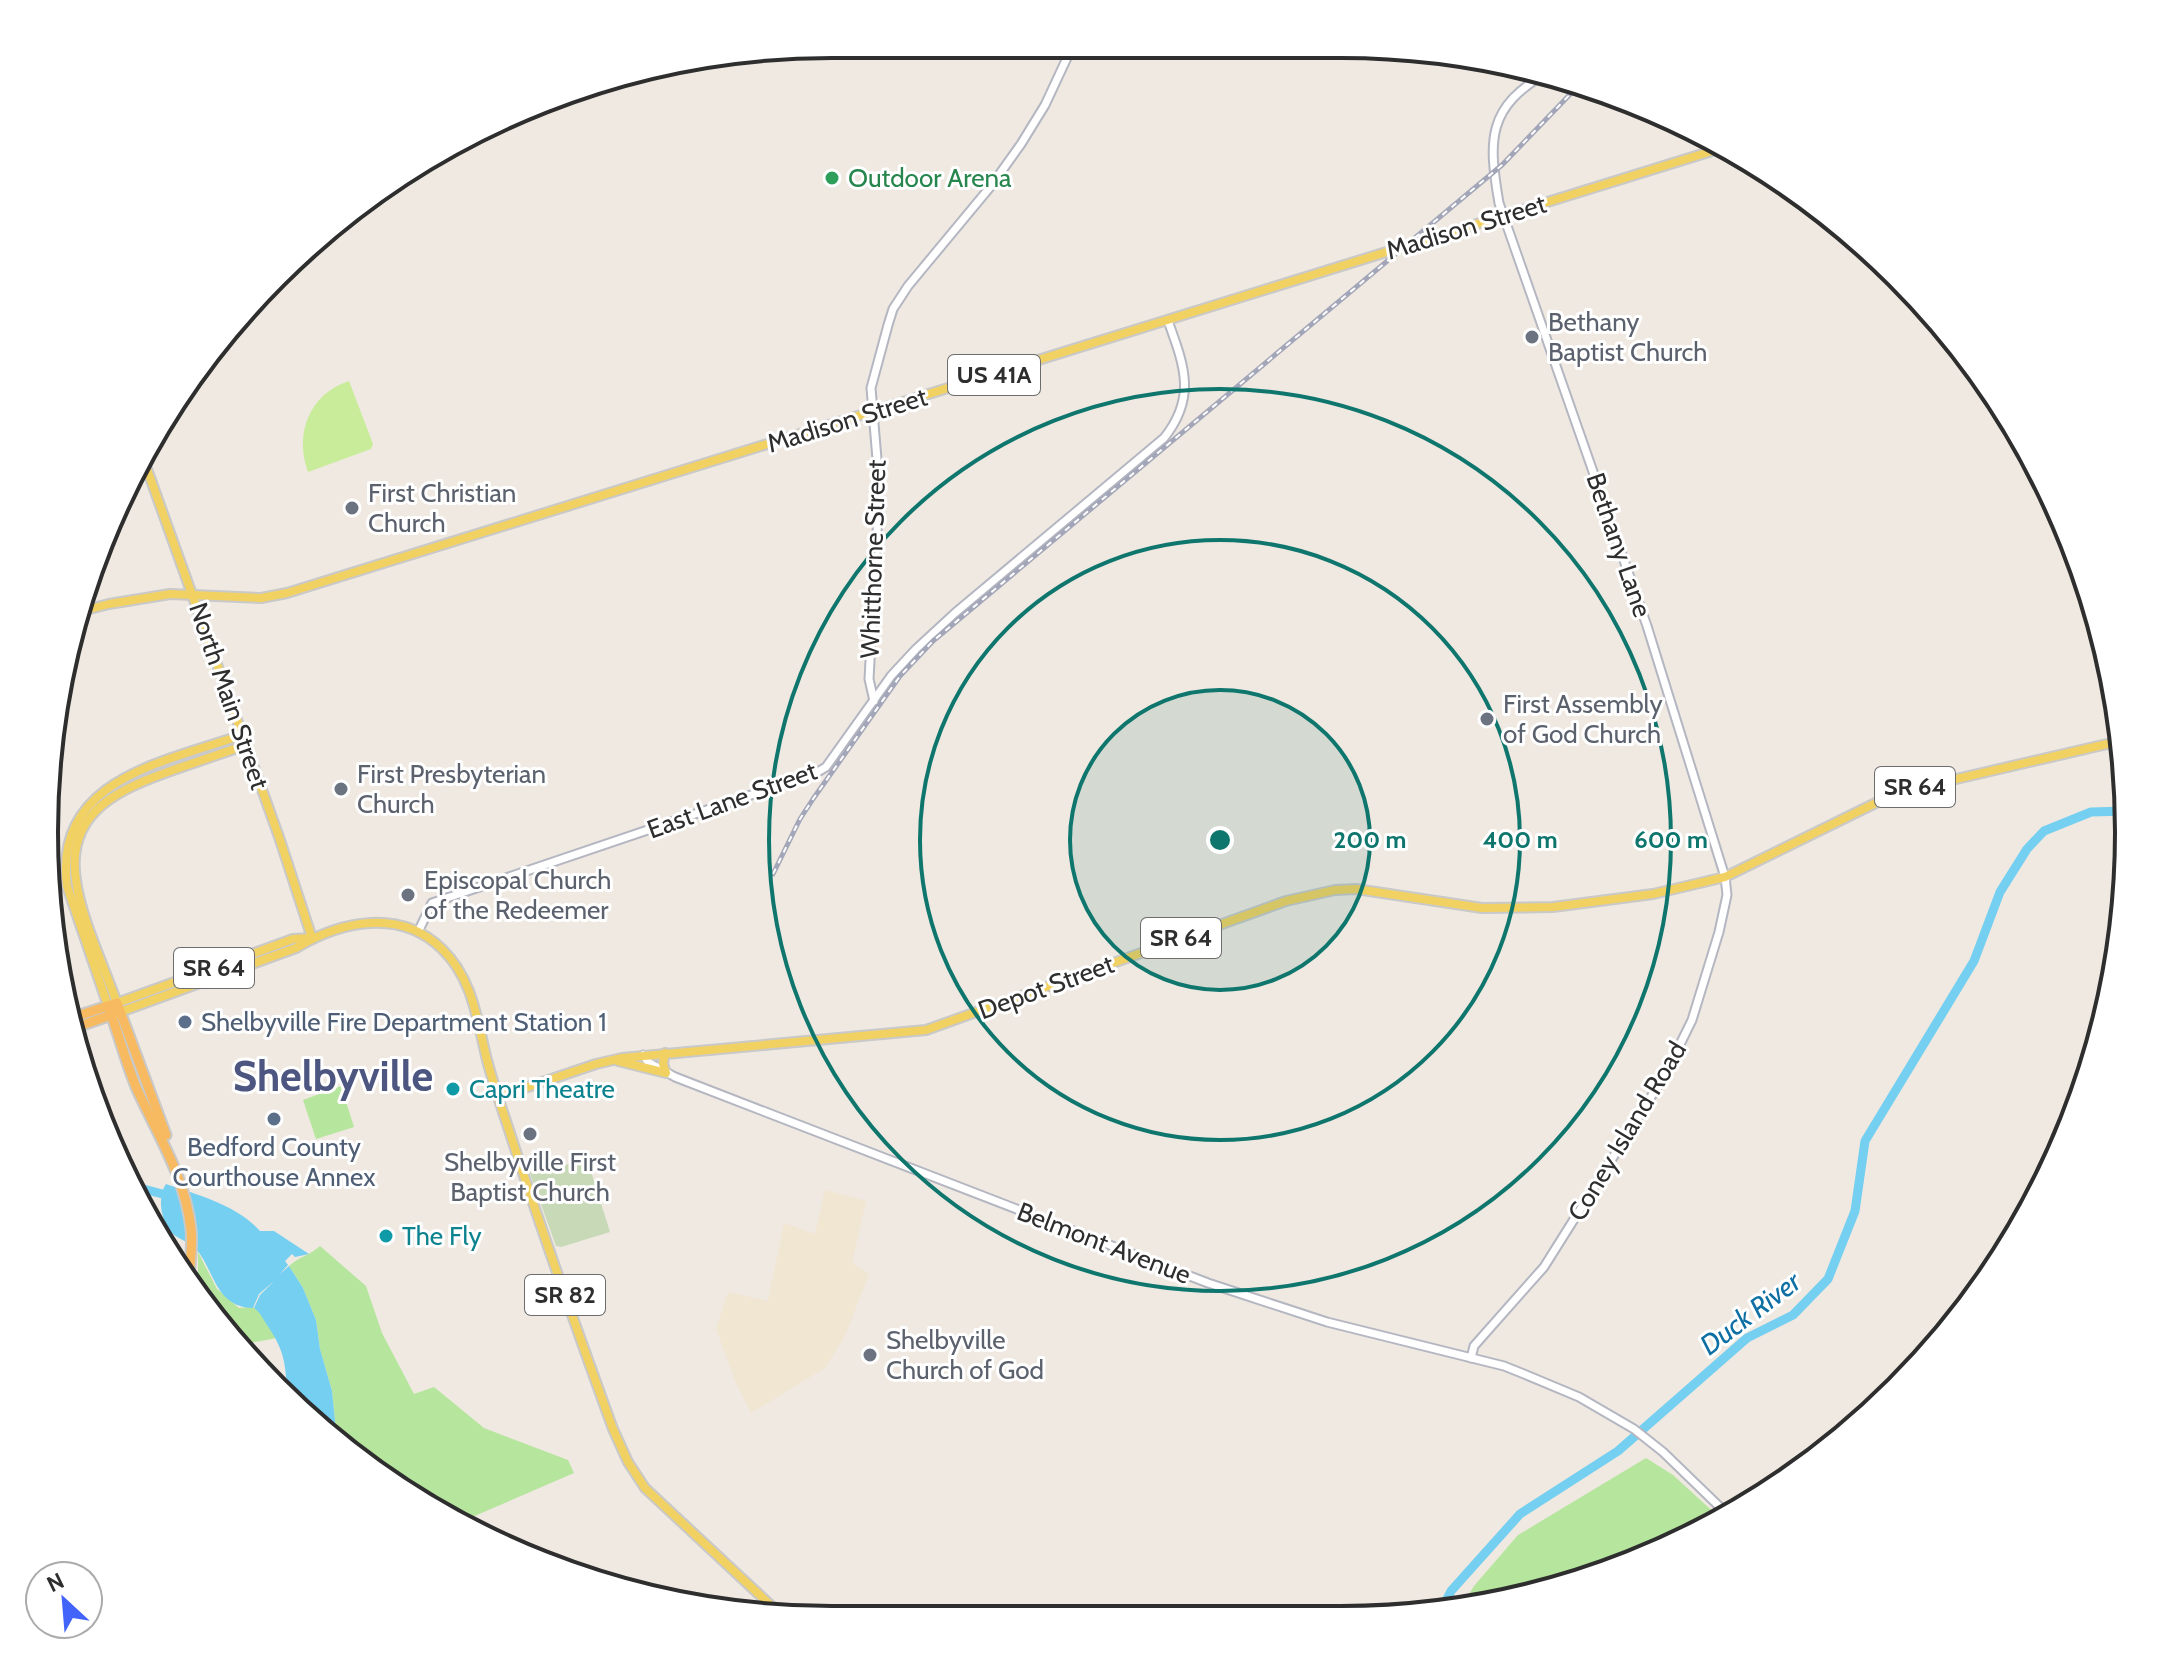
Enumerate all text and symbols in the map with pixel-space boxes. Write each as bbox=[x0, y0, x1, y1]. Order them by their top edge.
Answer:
place label: Outdoor Arena bbox=[848, 162, 1012, 194]
marker: Outdoor Arena bbox=[823, 169, 841, 187]
street label: Madison Street bbox=[1382, 187, 1550, 267]
place label: Bethany Baptist Church bbox=[1548, 306, 1707, 368]
marker: Bethany Baptist Church bbox=[1523, 328, 1541, 346]
road number: US 41A bbox=[948, 355, 1040, 395]
street label: Madison Street bbox=[763, 380, 931, 460]
street label: Whitthorne Street bbox=[854, 459, 892, 659]
street label: Bethany Lane bbox=[1579, 469, 1659, 621]
place label: First Christian Church bbox=[368, 477, 516, 539]
marker: First Christian Church bbox=[343, 499, 361, 517]
street label: North Main Street bbox=[182, 598, 276, 794]
place label: First Assembly of God Church bbox=[1503, 688, 1663, 750]
marker: First Assembly of God Church bbox=[1478, 710, 1496, 728]
street label: East Lane Street bbox=[643, 754, 821, 846]
place label: First Presbyterian Church bbox=[357, 758, 546, 820]
road number: SR 64 bbox=[1875, 767, 1955, 807]
marker: First Presbyterian Church bbox=[332, 780, 350, 798]
text: 200 m bbox=[1334, 825, 1406, 854]
text: 400 m bbox=[1482, 825, 1558, 854]
text: 600 m bbox=[1634, 825, 1708, 854]
centre of rings bbox=[1206, 826, 1234, 854]
place label: Episcopal Church of the Redeemer bbox=[424, 864, 611, 926]
marker: Episcopal Church of the Redeemer bbox=[399, 886, 417, 904]
road number: SR 64 bbox=[1141, 918, 1221, 958]
road number: SR 64 bbox=[174, 948, 254, 988]
street label: Depot Street bbox=[974, 948, 1118, 1026]
place label: Shelbyville Fire Department Station 1 bbox=[201, 1006, 607, 1038]
marker: Shelbyville Fire Department Station 1 bbox=[176, 1013, 194, 1031]
street label: Coney Island Road bbox=[1561, 1035, 1693, 1227]
district label: Shelbyville bbox=[233, 1050, 433, 1102]
place label: Capri Theatre bbox=[469, 1073, 615, 1105]
marker: Capri Theatre bbox=[444, 1080, 462, 1098]
marker: Bedford County Courthouse Annex bbox=[265, 1110, 283, 1128]
marker: Shelbyville First Baptist Church bbox=[521, 1125, 539, 1143]
place label: Bedford County Courthouse Annex bbox=[172, 1131, 376, 1193]
place label: Shelbyville First Baptist Church bbox=[444, 1146, 616, 1208]
street label: Belmont Avenue bbox=[1013, 1195, 1195, 1291]
place label: The Fly bbox=[402, 1220, 482, 1252]
marker: The Fly bbox=[377, 1227, 395, 1245]
water label: Duck River bbox=[1693, 1263, 1808, 1362]
road number: SR 82 bbox=[525, 1275, 605, 1315]
place label: Shelbyville Church of God bbox=[886, 1324, 1044, 1386]
marker: Shelbyville Church of God bbox=[861, 1346, 879, 1364]
north arrow bbox=[24, 1560, 104, 1640]
text: N bbox=[43, 1567, 68, 1598]

